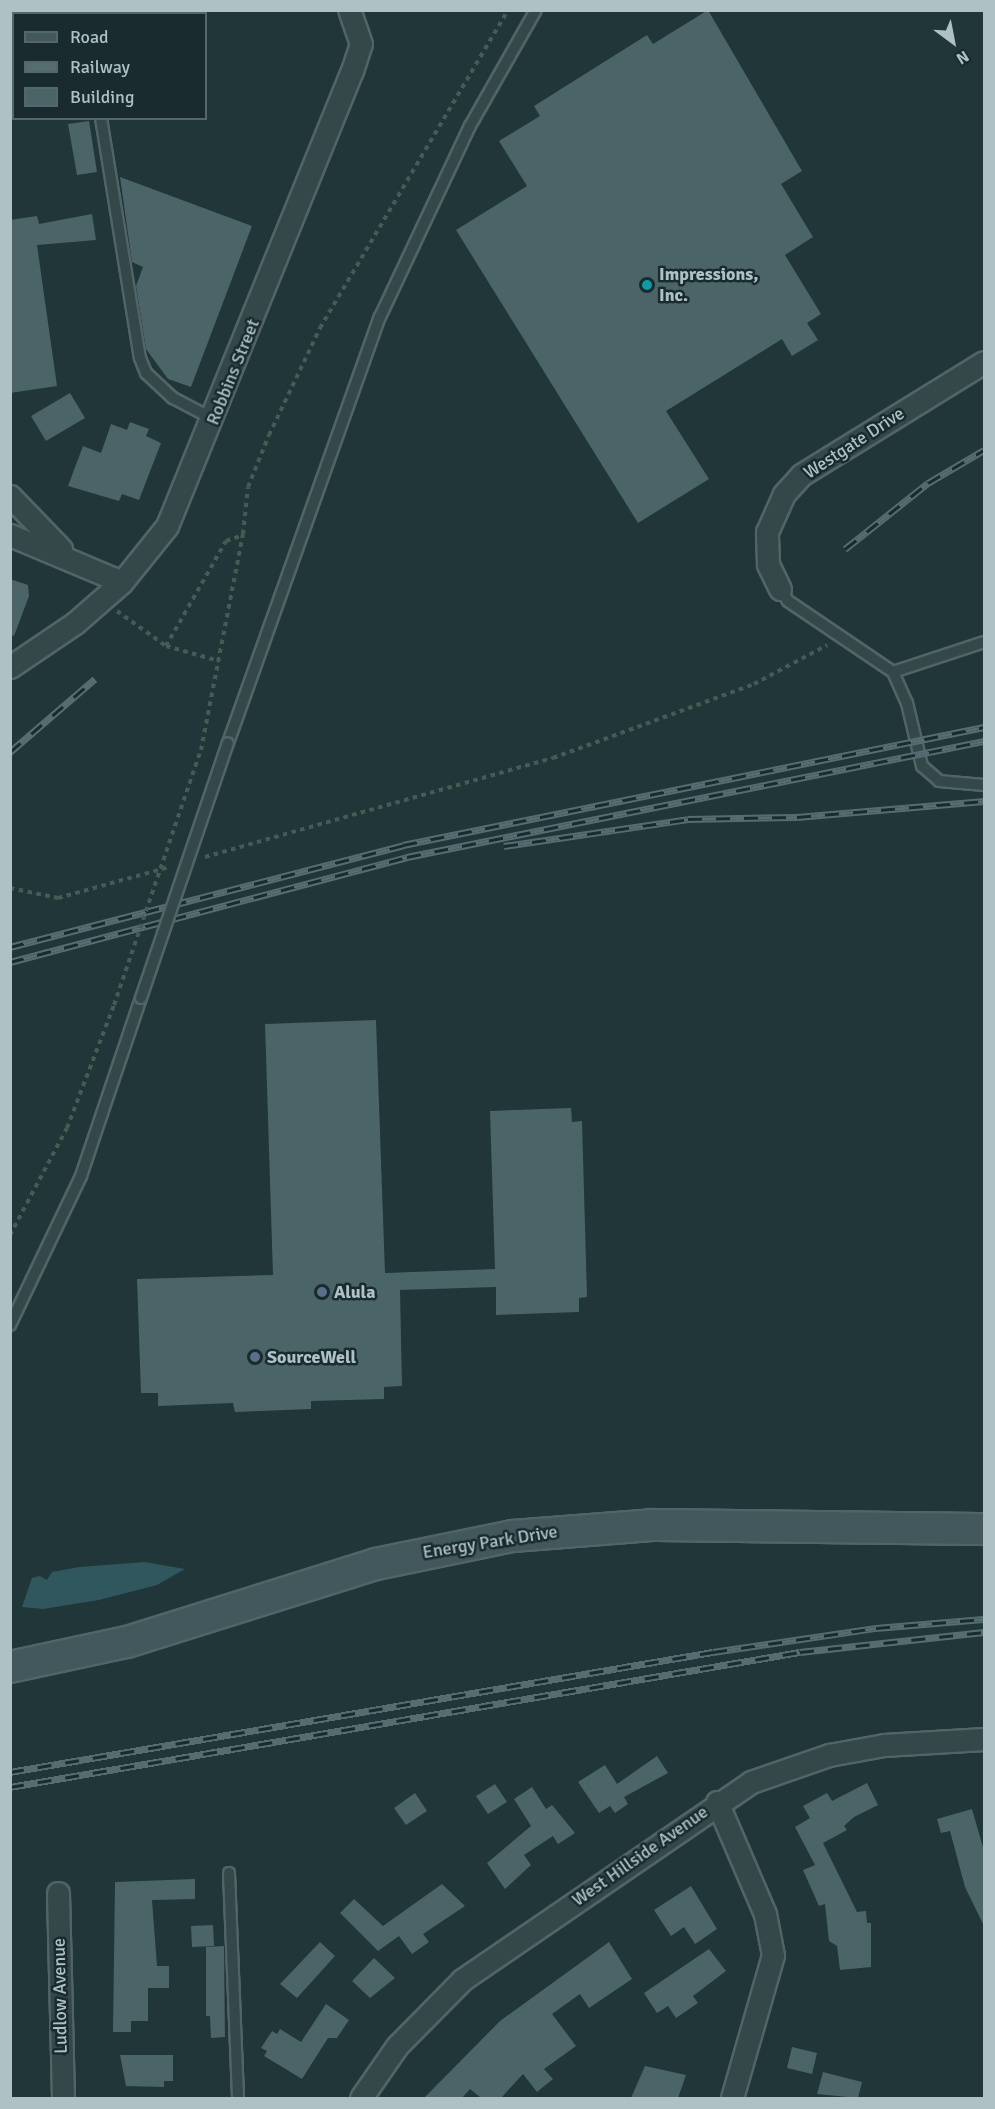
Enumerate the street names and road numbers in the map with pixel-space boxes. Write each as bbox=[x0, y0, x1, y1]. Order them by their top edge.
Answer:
street label: Robbins Street bbox=[202, 316, 264, 428]
street label: Westgate Drive bbox=[800, 402, 908, 484]
street label: Energy Park Drive bbox=[421, 1521, 559, 1563]
street label: West Hillside Avenue bbox=[568, 1801, 712, 1911]
street label: Ludlow Avenue bbox=[48, 1938, 72, 2054]

